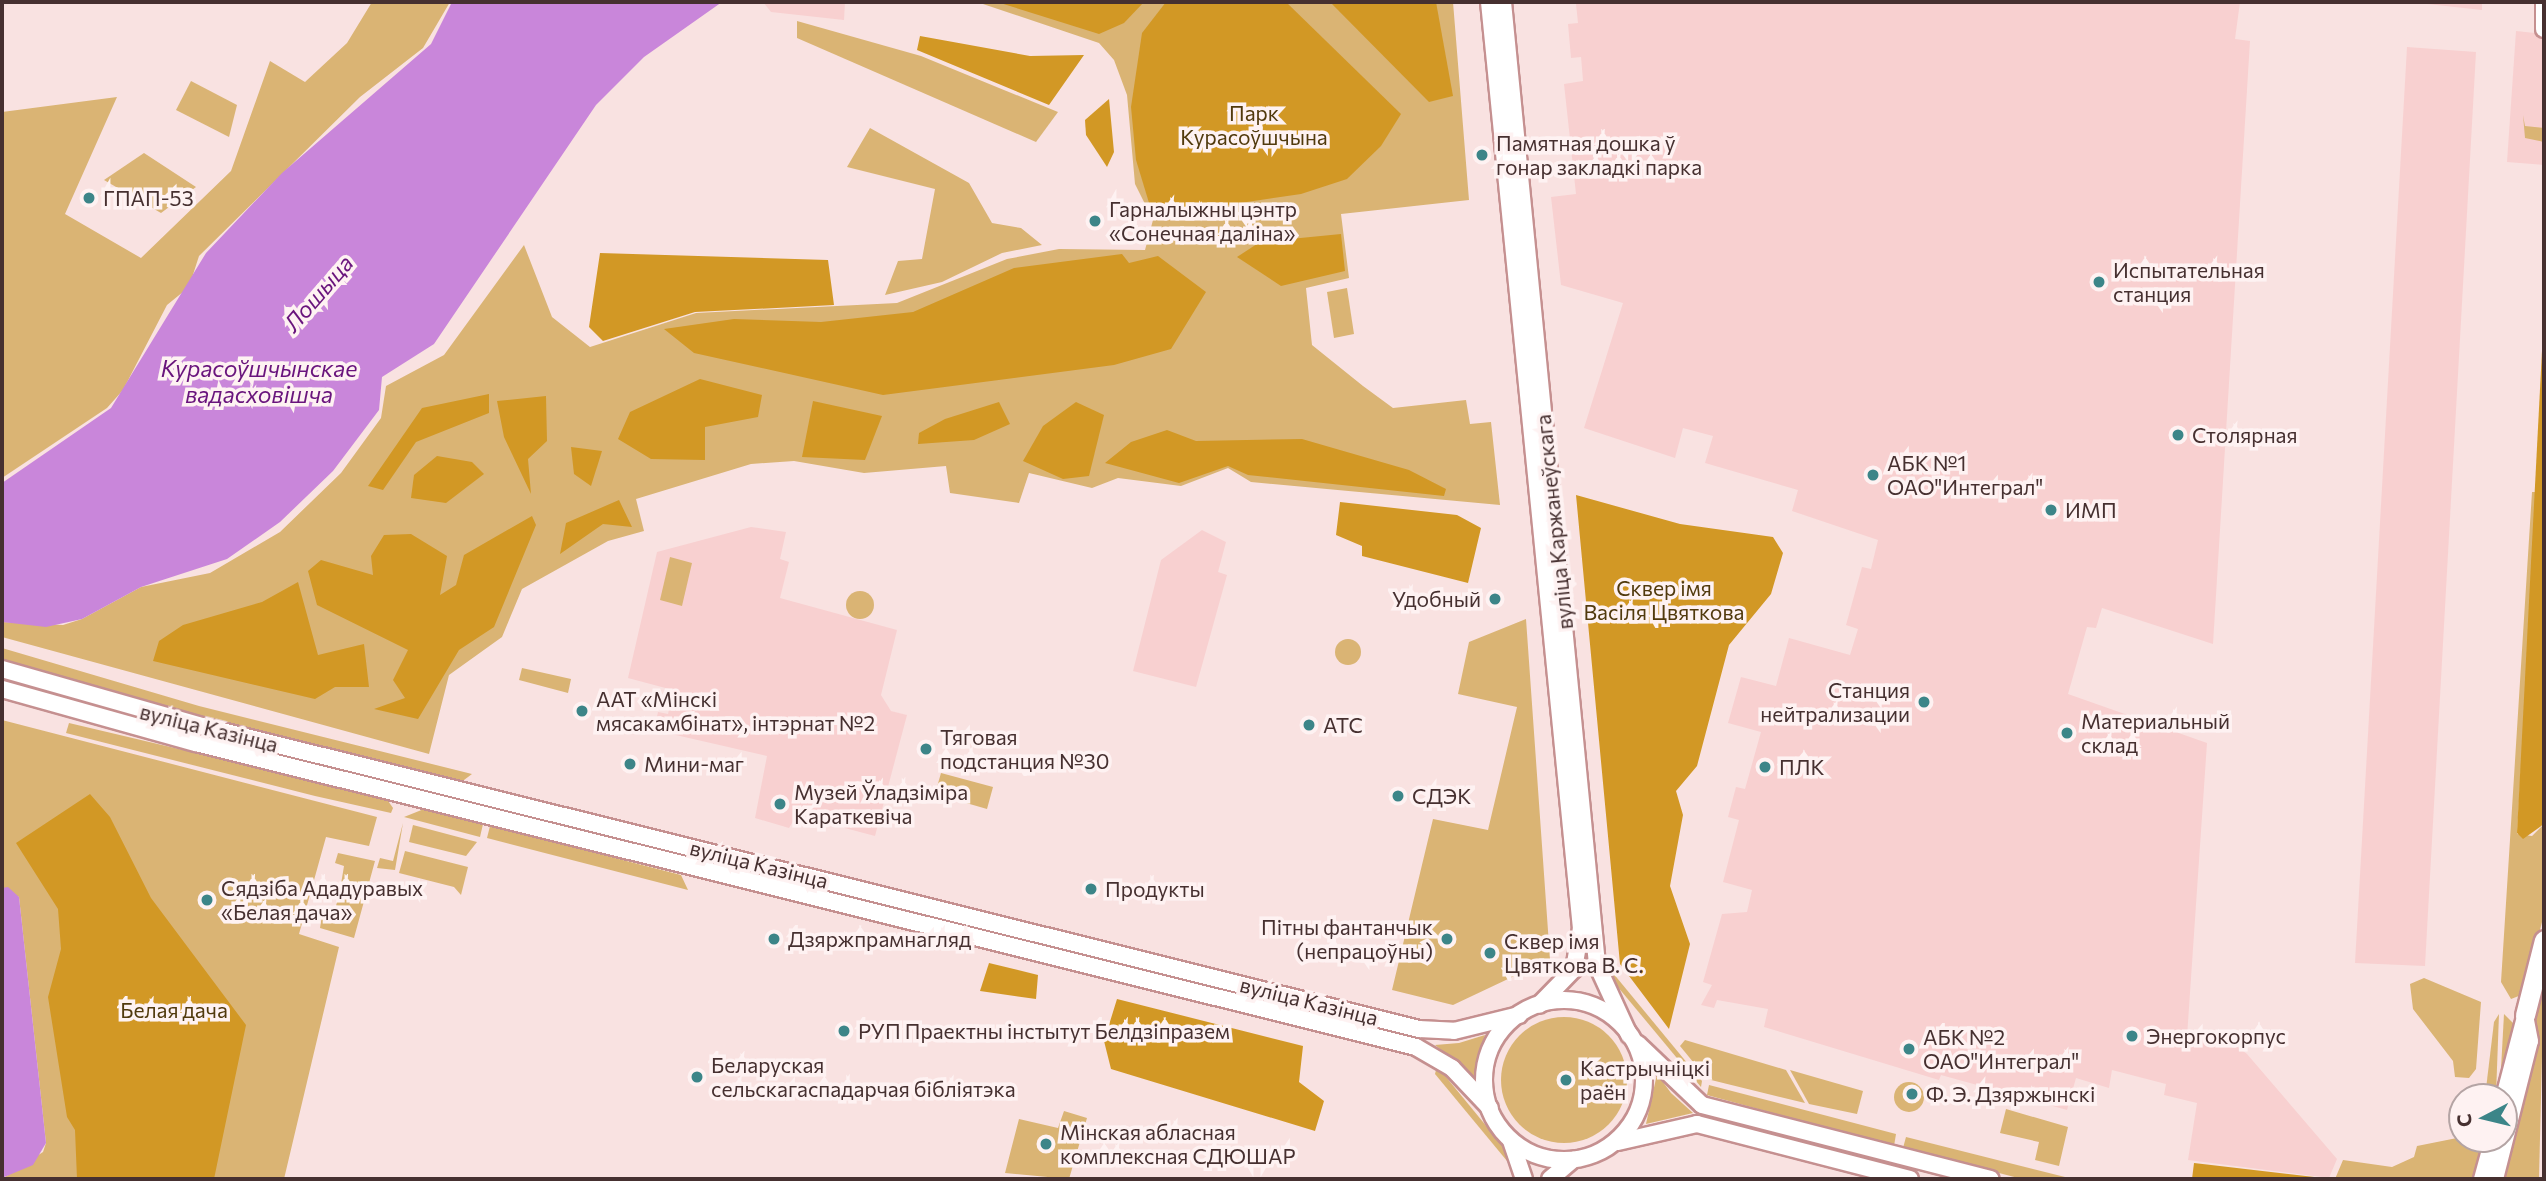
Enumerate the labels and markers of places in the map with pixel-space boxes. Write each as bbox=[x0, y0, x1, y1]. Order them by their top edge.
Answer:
place label: Памятная дошка ў гонар закладкі парка bbox=[1496, 130, 1702, 180]
marker: Памятная дошка ў гонар закладкі парка bbox=[1474, 147, 1490, 163]
place label: ГПАП-53 bbox=[103, 185, 194, 211]
marker: ГПАП-53 bbox=[81, 190, 97, 206]
place label: Гарналыжны цэнтр «Сонечная даліна» bbox=[1109, 196, 1297, 246]
marker: Гарналыжны цэнтр «Сонечная даліна» bbox=[1087, 213, 1103, 229]
place label: Испытательная станция bbox=[2113, 257, 2265, 307]
marker: Испытательная станция bbox=[2091, 274, 2107, 290]
place label: Столярная bbox=[2192, 422, 2298, 448]
marker: Столярная bbox=[2170, 427, 2186, 443]
place label: АБК №1 ОАО"Интеграл" bbox=[1887, 450, 2043, 500]
marker: АБК №1 ОАО"Интеграл" bbox=[1865, 467, 1881, 483]
place label: ИМП bbox=[2065, 497, 2117, 523]
marker: ИМП bbox=[2043, 502, 2059, 518]
place label: Удобный bbox=[1392, 586, 1481, 612]
marker: Удобный bbox=[1487, 591, 1503, 607]
place label: Станция нейтрализации bbox=[1760, 677, 1910, 727]
place label: ААТ «Мінскі мясакамбінат», інтэрнат №2 bbox=[596, 686, 875, 736]
marker: Станция нейтрализации bbox=[1916, 694, 1932, 710]
marker: ААТ «Мінскі мясакамбінат», інтэрнат №2 bbox=[574, 703, 590, 719]
place label: Материальный склад bbox=[2081, 708, 2230, 758]
place label: АТС bbox=[1323, 712, 1363, 738]
marker: АТС bbox=[1301, 717, 1317, 733]
place label: Тяговая подстанция №30 bbox=[940, 724, 1109, 774]
marker: Материальный склад bbox=[2059, 725, 2075, 741]
marker: Тяговая подстанция №30 bbox=[918, 741, 934, 757]
place label: Мини-маг bbox=[644, 751, 744, 777]
place label: ПЛК bbox=[1779, 754, 1825, 780]
marker: Мини-маг bbox=[622, 756, 638, 772]
marker: ПЛК bbox=[1757, 759, 1773, 775]
place label: Музей Ўладзіміра Караткевіча bbox=[794, 779, 968, 829]
place label: СДЭК bbox=[1412, 783, 1471, 809]
marker: СДЭК bbox=[1390, 788, 1406, 804]
marker: Музей Ўладзіміра Караткевіча bbox=[772, 796, 788, 812]
place label: Сядзіба Ададуравых «Белая дача» bbox=[221, 875, 423, 925]
place label: Продукты bbox=[1105, 876, 1205, 902]
marker: Продукты bbox=[1083, 881, 1099, 897]
marker: Сядзіба Ададуравых «Белая дача» bbox=[199, 892, 215, 908]
place label: Пітны фантанчык (непрацоўны) bbox=[1261, 914, 1433, 964]
place label: Дзяржпрамнагляд bbox=[788, 926, 971, 952]
place label: Сквер імя Цвяткова В. С. bbox=[1504, 928, 1643, 978]
marker: Дзяржпрамнагляд bbox=[766, 931, 782, 947]
marker: Пітны фантанчык (непрацоўны) bbox=[1439, 931, 1455, 947]
marker: Сквер імя Цвяткова В. С. bbox=[1482, 945, 1498, 961]
place label: РУП Праектны інстытут Белдзіпразем bbox=[858, 1018, 1230, 1044]
marker: РУП Праектны інстытут Белдзіпразем bbox=[836, 1023, 852, 1039]
place label: Энергокорпус bbox=[2146, 1023, 2286, 1049]
place label: АБК №2 ОАО"Интеграл" bbox=[1923, 1024, 2079, 1074]
marker: Энергокорпус bbox=[2124, 1028, 2140, 1044]
marker: АБК №2 ОАО"Интеграл" bbox=[1901, 1041, 1917, 1057]
place label: Беларуская сельскагаспадарчая бібліятэка bbox=[711, 1052, 1016, 1102]
place label: Кастрычніцкі раён bbox=[1580, 1055, 1710, 1105]
marker: Беларуская сельскагаспадарчая бібліятэка bbox=[689, 1069, 705, 1085]
marker: Кастрычніцкі раён bbox=[1558, 1072, 1574, 1088]
place label: Ф. Э. Дзяржынскі bbox=[1926, 1081, 2096, 1107]
marker: Ф. Э. Дзяржынскі bbox=[1904, 1086, 1920, 1102]
place label: Мінская абласная комплексная СДЮШАР bbox=[1060, 1119, 1296, 1169]
marker: Мінская абласная комплексная СДЮШАР bbox=[1038, 1136, 1054, 1152]

